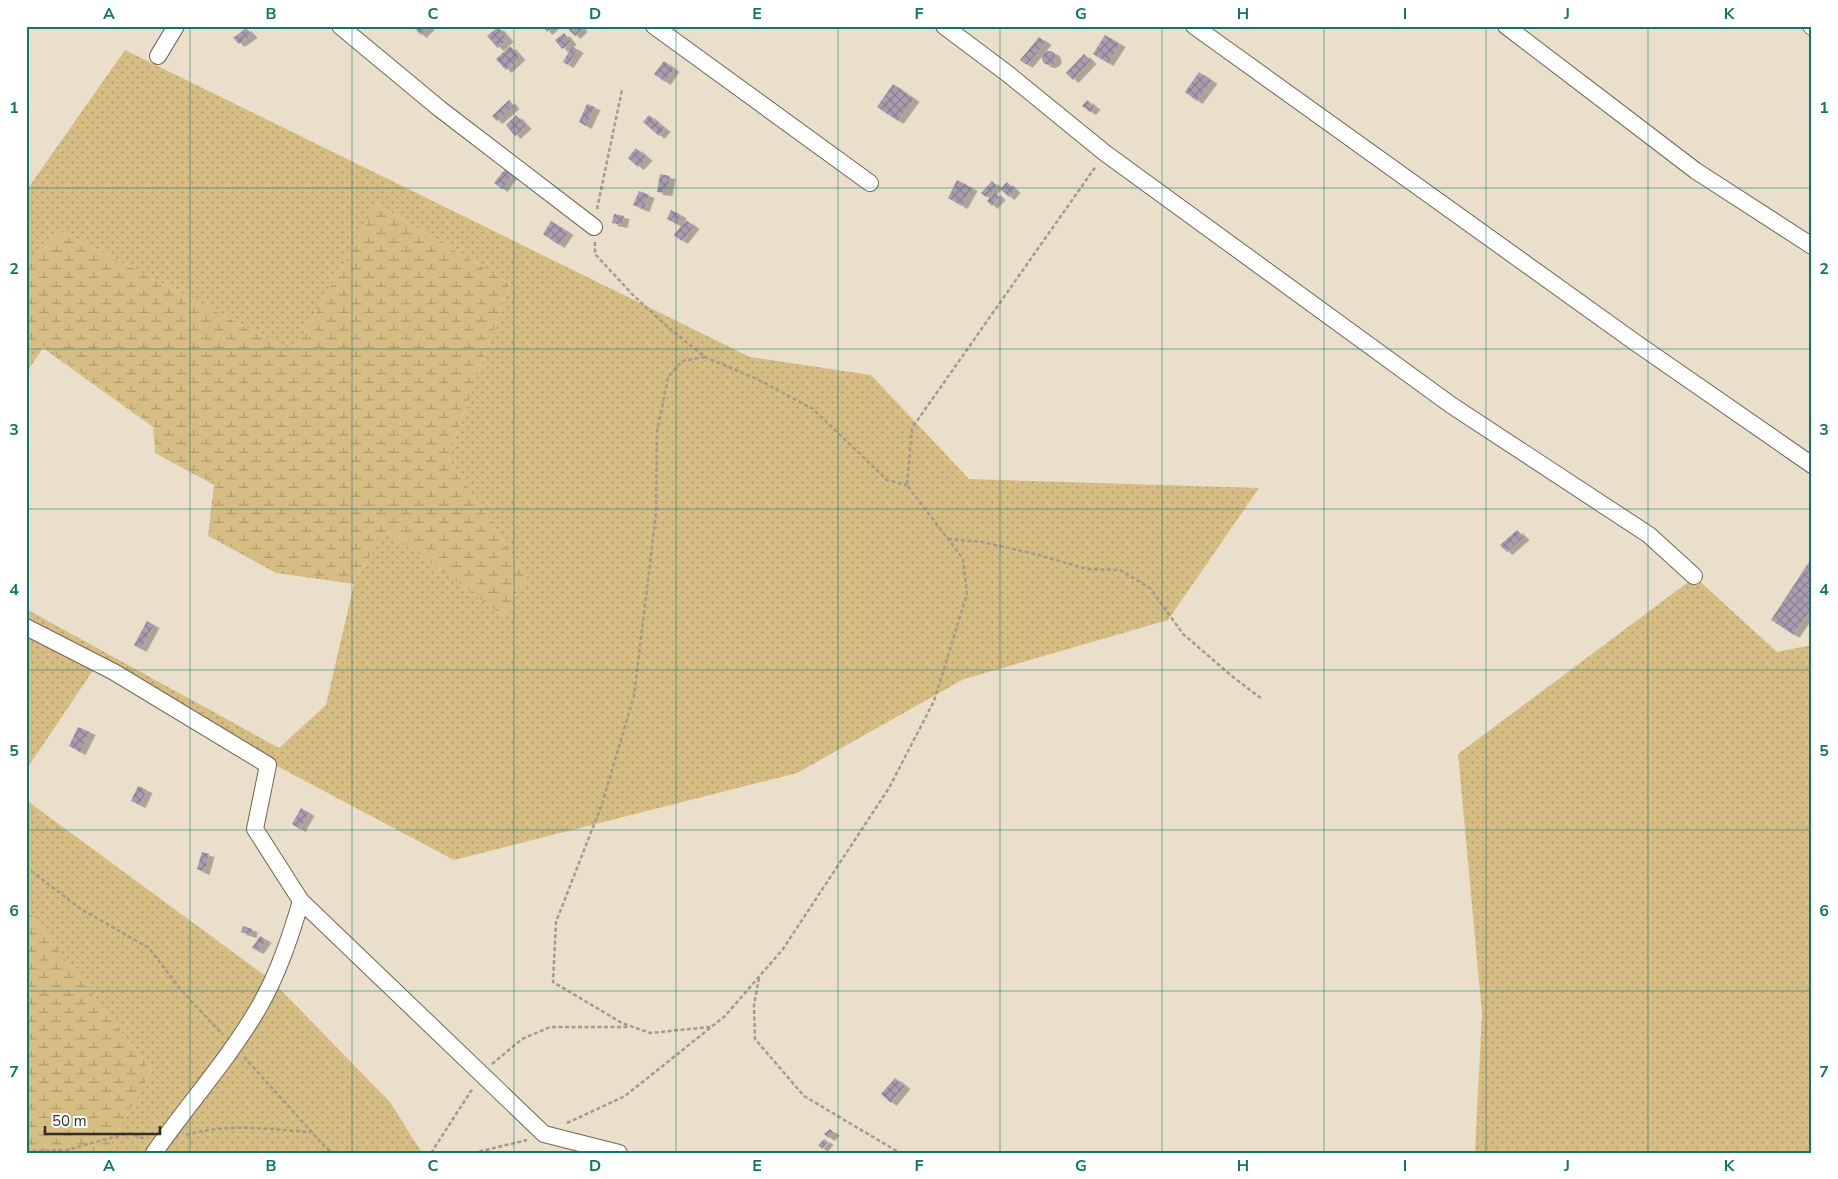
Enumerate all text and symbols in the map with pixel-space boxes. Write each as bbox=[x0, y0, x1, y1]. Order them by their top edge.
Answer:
text: A bbox=[103, 3, 115, 25]
text: B bbox=[265, 3, 277, 25]
text: C bbox=[428, 3, 439, 25]
text: D bbox=[589, 3, 601, 25]
text: E bbox=[752, 3, 762, 25]
text: F bbox=[915, 3, 924, 25]
text: G bbox=[1075, 3, 1087, 25]
text: H bbox=[1237, 3, 1249, 25]
text: I bbox=[1403, 3, 1407, 25]
text: J bbox=[1563, 3, 1570, 25]
text: K bbox=[1724, 3, 1736, 25]
text: 1 bbox=[9, 97, 19, 119]
text: 1 bbox=[1819, 97, 1829, 119]
text: 2 bbox=[9, 258, 19, 280]
text: 2 bbox=[1819, 258, 1829, 280]
text: 3 bbox=[9, 419, 19, 441]
text: 3 bbox=[1819, 419, 1829, 441]
text: 4 bbox=[9, 579, 19, 601]
text: 4 bbox=[1819, 579, 1829, 601]
text: 5 bbox=[9, 740, 19, 762]
text: 5 bbox=[1819, 740, 1829, 762]
text: 6 bbox=[9, 900, 19, 922]
text: 6 bbox=[1819, 900, 1829, 922]
text: 7 bbox=[9, 1061, 19, 1083]
text: 7 bbox=[1819, 1061, 1829, 1083]
scale bar bbox=[45, 1104, 160, 1136]
text: 50 m bbox=[52, 1111, 87, 1131]
text: A bbox=[103, 1155, 115, 1177]
text: B bbox=[265, 1155, 277, 1177]
text: C bbox=[428, 1155, 439, 1177]
text: D bbox=[589, 1155, 601, 1177]
text: E bbox=[752, 1155, 762, 1177]
text: F bbox=[915, 1155, 924, 1177]
text: G bbox=[1075, 1155, 1087, 1177]
text: H bbox=[1237, 1155, 1249, 1177]
text: I bbox=[1403, 1155, 1407, 1177]
text: J bbox=[1563, 1155, 1570, 1177]
text: K bbox=[1724, 1155, 1736, 1177]

